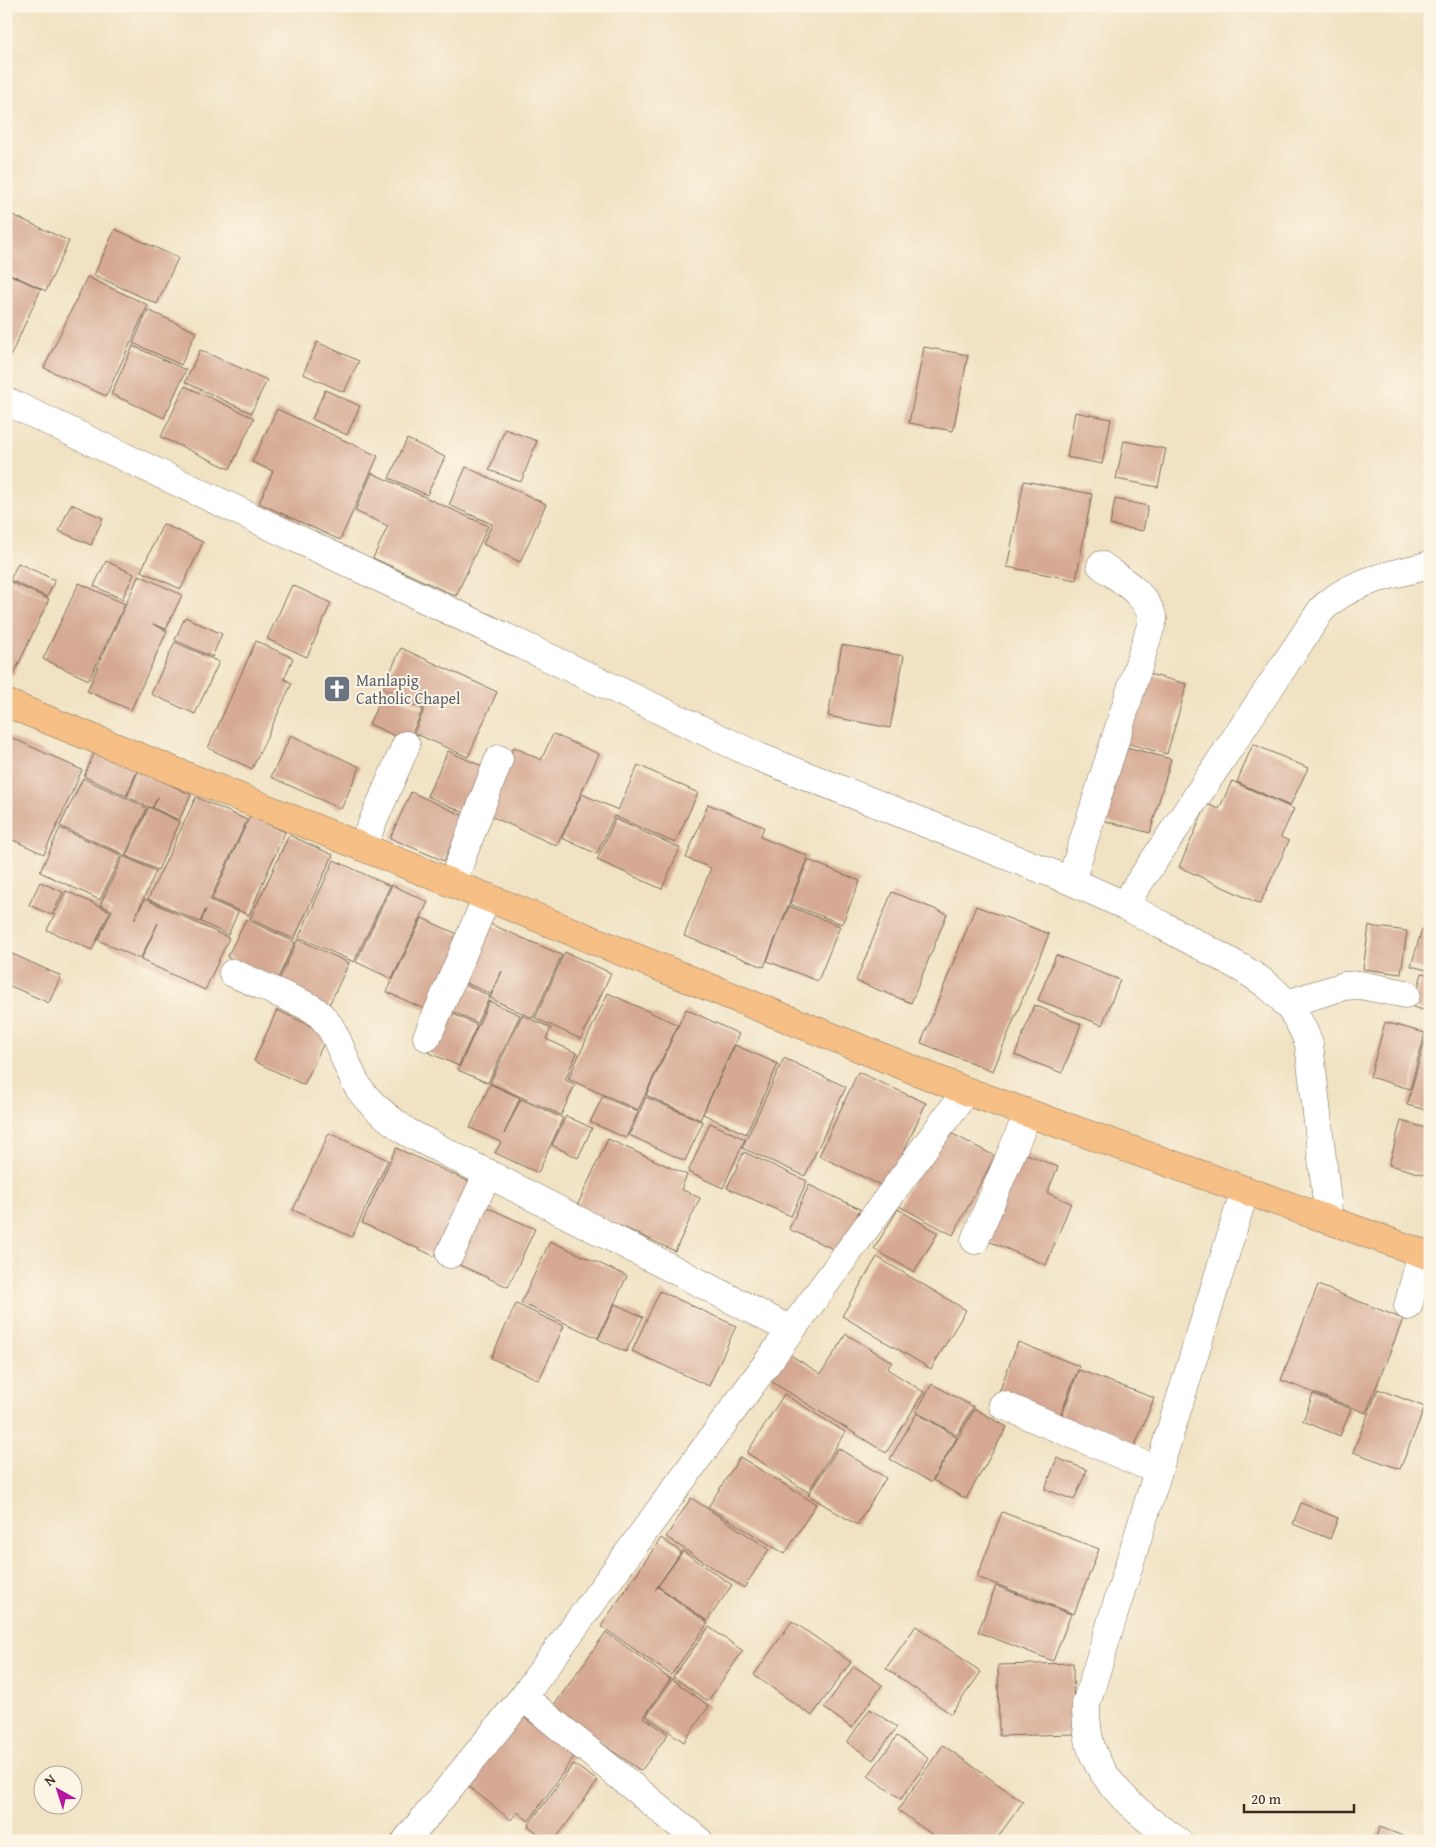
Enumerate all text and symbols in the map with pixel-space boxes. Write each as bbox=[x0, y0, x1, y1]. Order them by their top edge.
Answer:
place label: Manlapig Catholic Chapel bbox=[356, 668, 461, 710]
church icon: Manlapig Catholic Chapel bbox=[322, 674, 352, 704]
north arrow bbox=[32, 1764, 82, 1814]
text: N bbox=[40, 1769, 60, 1791]
scale bar bbox=[1244, 1782, 1354, 1814]
text: 20 m bbox=[1251, 1788, 1282, 1809]

